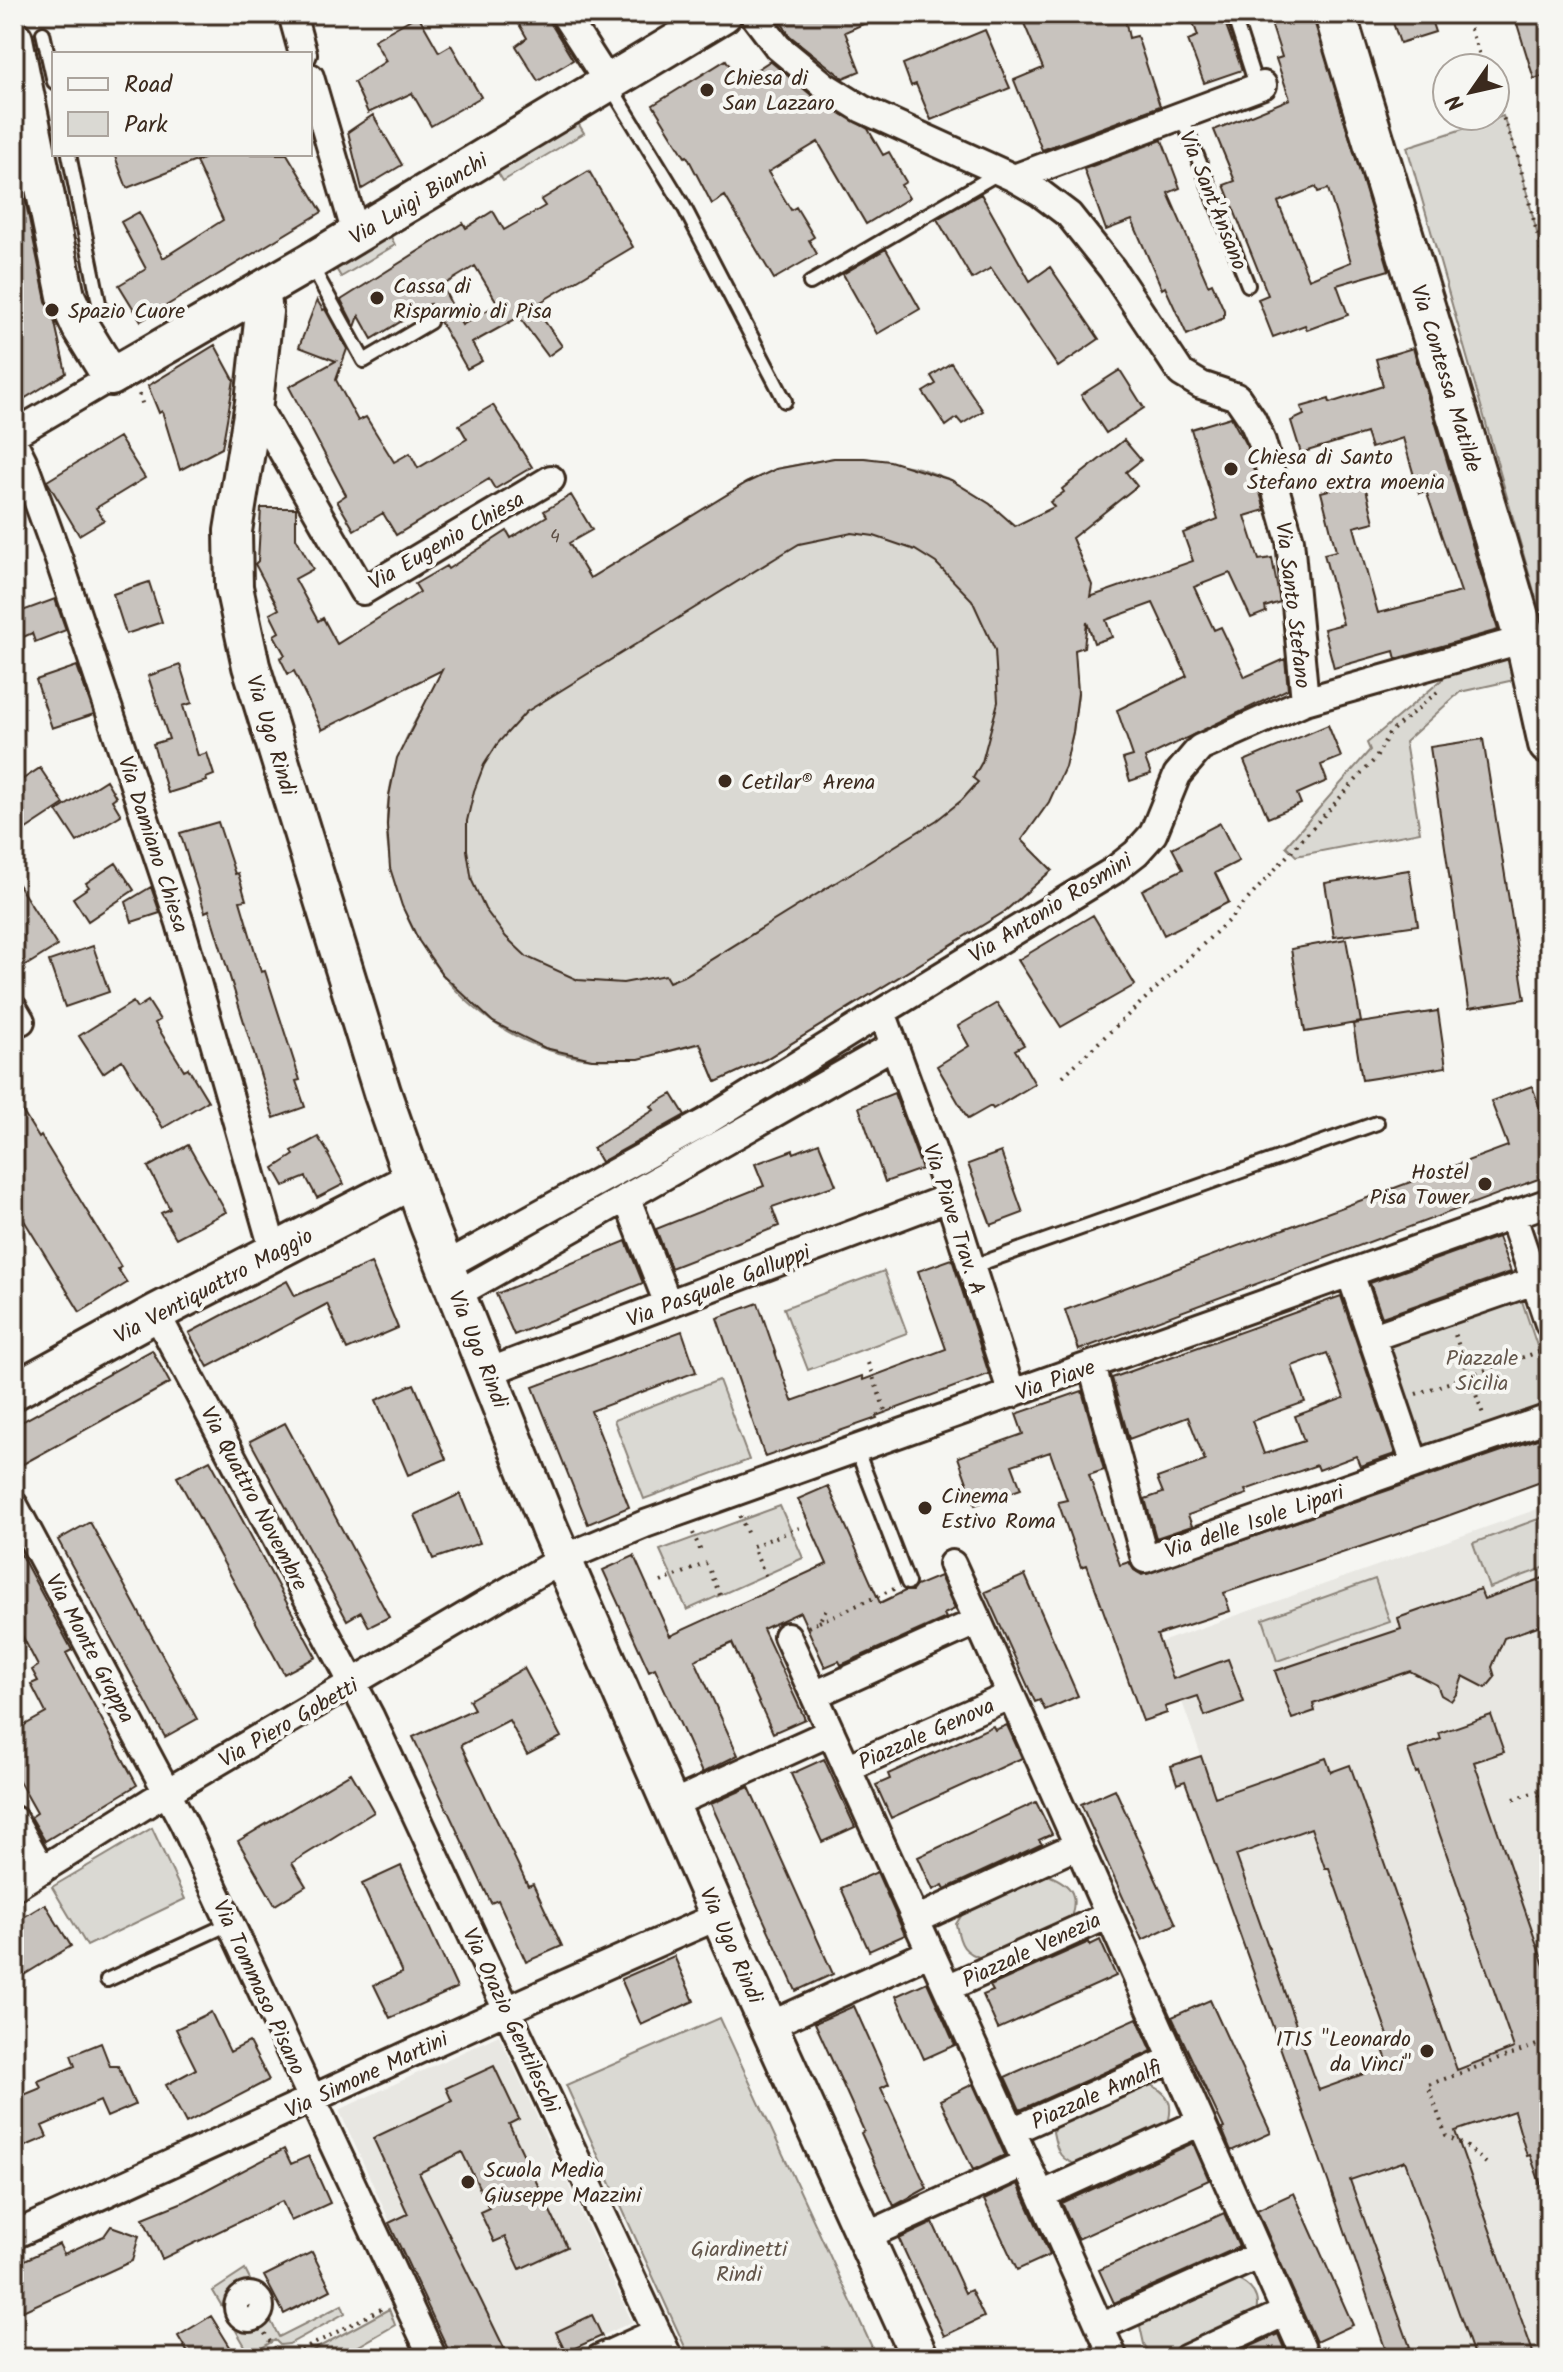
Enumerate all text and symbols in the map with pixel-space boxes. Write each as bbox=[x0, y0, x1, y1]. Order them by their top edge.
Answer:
legend bbox=[52, 52, 312, 156]
north arrow bbox=[1431, 52, 1511, 132]
place label: Chiesa di San Lazzaro bbox=[723, 62, 835, 122]
text: Road bbox=[124, 66, 173, 105]
marker: Chiesa di San Lazzaro bbox=[698, 81, 716, 99]
text: N bbox=[1438, 86, 1475, 117]
text: Park bbox=[124, 106, 168, 145]
street label: Via Sant'Ansano bbox=[1168, 126, 1256, 276]
street label: Via Luigi Bianchi bbox=[343, 144, 496, 255]
place label: Cassa di Risparmio di Pisa bbox=[393, 270, 552, 330]
street label: Via Contessa Matilde bbox=[1399, 280, 1490, 477]
marker: Cassa di Risparmio di Pisa bbox=[368, 289, 386, 307]
place label: Spazio Cuore bbox=[68, 295, 185, 330]
marker: Spazio Cuore bbox=[43, 301, 61, 319]
place label: Chiesa di Santo Stefano extra moenia bbox=[1247, 441, 1445, 501]
marker: Chiesa di Santo Stefano extra moenia bbox=[1222, 460, 1240, 478]
street label: Via Eugenio Chiesa bbox=[363, 483, 532, 601]
street label: Via Santo Stefano bbox=[1264, 520, 1319, 691]
house number: 4 bbox=[550, 523, 560, 552]
street label: Via Ugo Rindi bbox=[235, 671, 305, 801]
street label: Via Damiano Chiesa bbox=[107, 752, 197, 938]
place label: Cetilar® Arena bbox=[741, 766, 875, 801]
marker: Cetilar® Arena bbox=[716, 772, 734, 790]
street label: Via Antonio Rosmini bbox=[963, 844, 1141, 974]
street label: Via Piave Trav. A bbox=[912, 1139, 994, 1300]
place label: Hostel Pisa Tower bbox=[1370, 1156, 1471, 1216]
marker: Hostel Pisa Tower bbox=[1476, 1175, 1494, 1193]
street label: Via Ventiquattro Maggio bbox=[108, 1220, 320, 1355]
street label: Via Pasquale Galluppi bbox=[622, 1236, 817, 1339]
street label: Via Ugo Rindi bbox=[437, 1286, 517, 1415]
park label: Piazzale Sicilia bbox=[1446, 1342, 1518, 1402]
street label: Via Piave bbox=[1011, 1351, 1101, 1412]
street label: Via Quattro Novembre bbox=[189, 1401, 316, 1598]
street label: Via delle Isole Lipari bbox=[1161, 1476, 1350, 1570]
place label: Cinema Estivo Roma bbox=[941, 1480, 1056, 1540]
marker: Cinema Estivo Roma bbox=[916, 1499, 934, 1517]
street label: Via Monte Grappa bbox=[35, 1568, 143, 1730]
street label: Via Piero Gobetti bbox=[213, 1670, 366, 1778]
street label: Piazzale Genova bbox=[853, 1690, 1001, 1781]
street label: Via Ugo Rindi bbox=[688, 1882, 771, 2011]
street label: Via Tommaso Pisano bbox=[202, 1895, 314, 2082]
street label: Piazzale Venezia bbox=[957, 1904, 1107, 1999]
street label: Via Orazio Gentileschi bbox=[451, 1922, 568, 2120]
street label: Via Simone Martini bbox=[280, 2023, 455, 2129]
place label: ITIS "Leonardo da Vinci" bbox=[1276, 2023, 1411, 2083]
marker: ITIS "Leonardo da Vinci" bbox=[1418, 2042, 1436, 2060]
street label: Piazzale Amalfi bbox=[1026, 2052, 1168, 2141]
place label: Scuola Media Giuseppe Mazzini bbox=[484, 2154, 642, 2214]
marker: Scuola Media Giuseppe Mazzini bbox=[459, 2173, 477, 2191]
park label: Giardinetti Rindi bbox=[691, 2233, 788, 2293]

